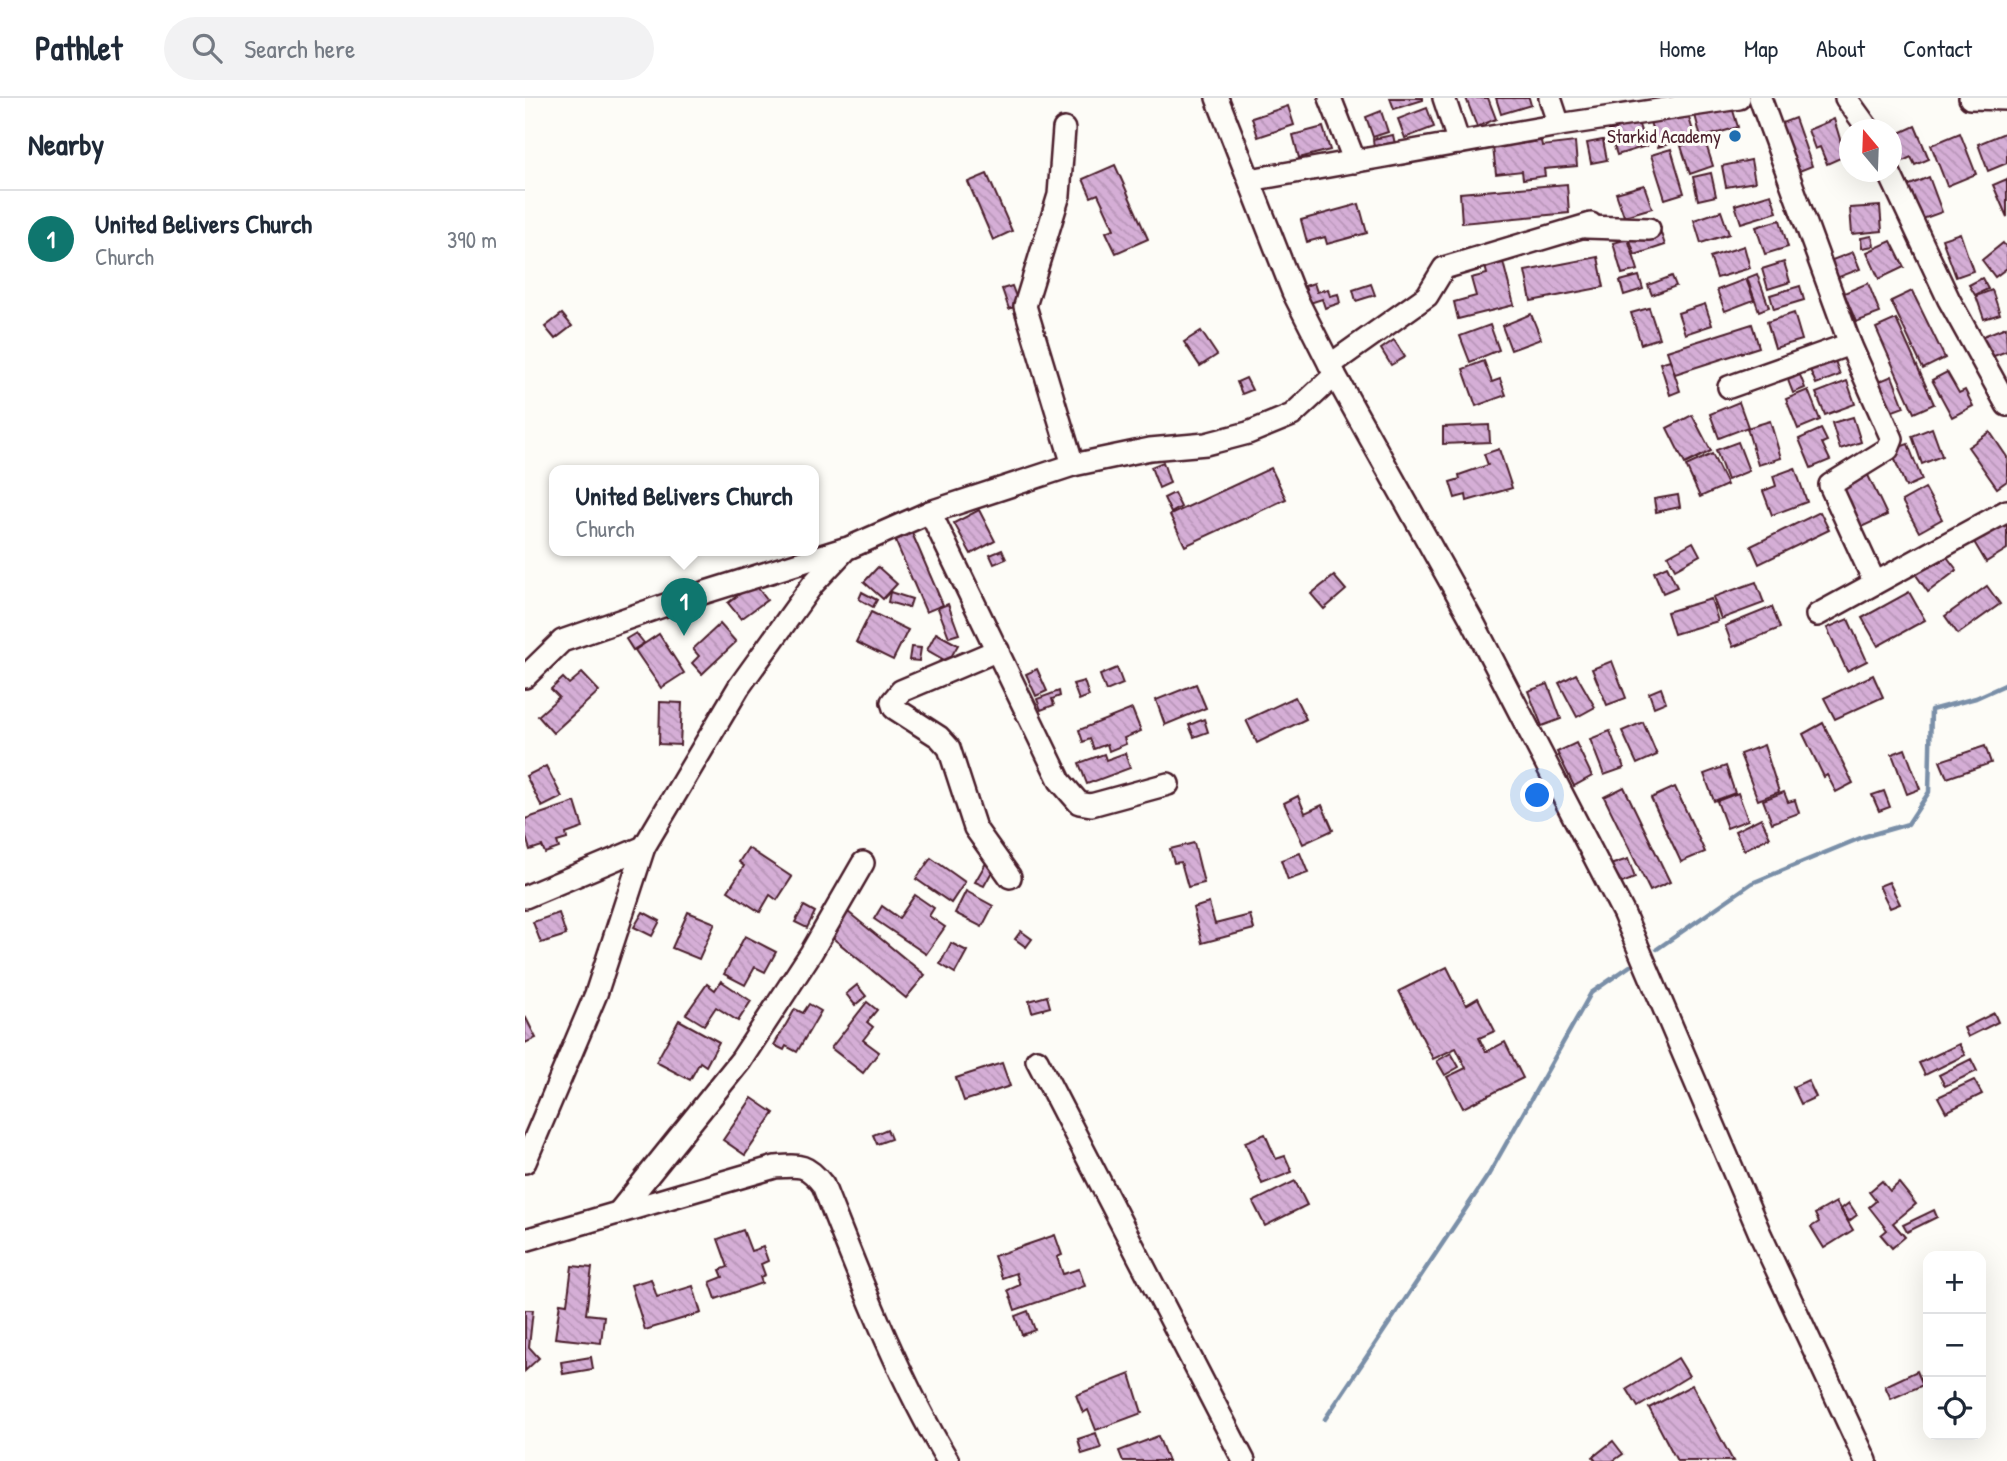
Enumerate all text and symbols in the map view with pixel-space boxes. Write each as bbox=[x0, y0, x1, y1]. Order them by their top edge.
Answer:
search box bbox=[164, 17, 654, 80]
text: Pathlet bbox=[35, 26, 122, 70]
icon: search bbox=[188, 29, 226, 67]
text: Search here bbox=[244, 31, 355, 66]
text: Home bbox=[1659, 32, 1706, 64]
text: Map bbox=[1744, 32, 1778, 64]
text: About bbox=[1816, 32, 1865, 64]
text: Contact bbox=[1903, 32, 1972, 64]
north arrow bbox=[1839, 119, 1902, 182]
place label: Starkid Academy bbox=[1607, 123, 1721, 149]
text: Nearby bbox=[28, 124, 104, 164]
marker: Starkid Academy bbox=[1727, 128, 1743, 144]
text: United Belivers Church bbox=[95, 206, 312, 241]
text: 1 bbox=[47, 224, 55, 255]
text: 390 m bbox=[447, 224, 497, 255]
text: Church bbox=[95, 241, 154, 272]
popup bbox=[549, 465, 819, 556]
text: United Belivers Church bbox=[576, 478, 792, 513]
text: Church bbox=[576, 513, 634, 544]
pin: 1 bbox=[661, 578, 707, 636]
your location bbox=[1520, 778, 1554, 812]
map controls bbox=[1923, 1251, 1986, 1440]
button: + bbox=[1923, 1251, 1986, 1314]
button: − bbox=[1923, 1314, 1986, 1377]
button: locate bbox=[1923, 1377, 1986, 1440]

